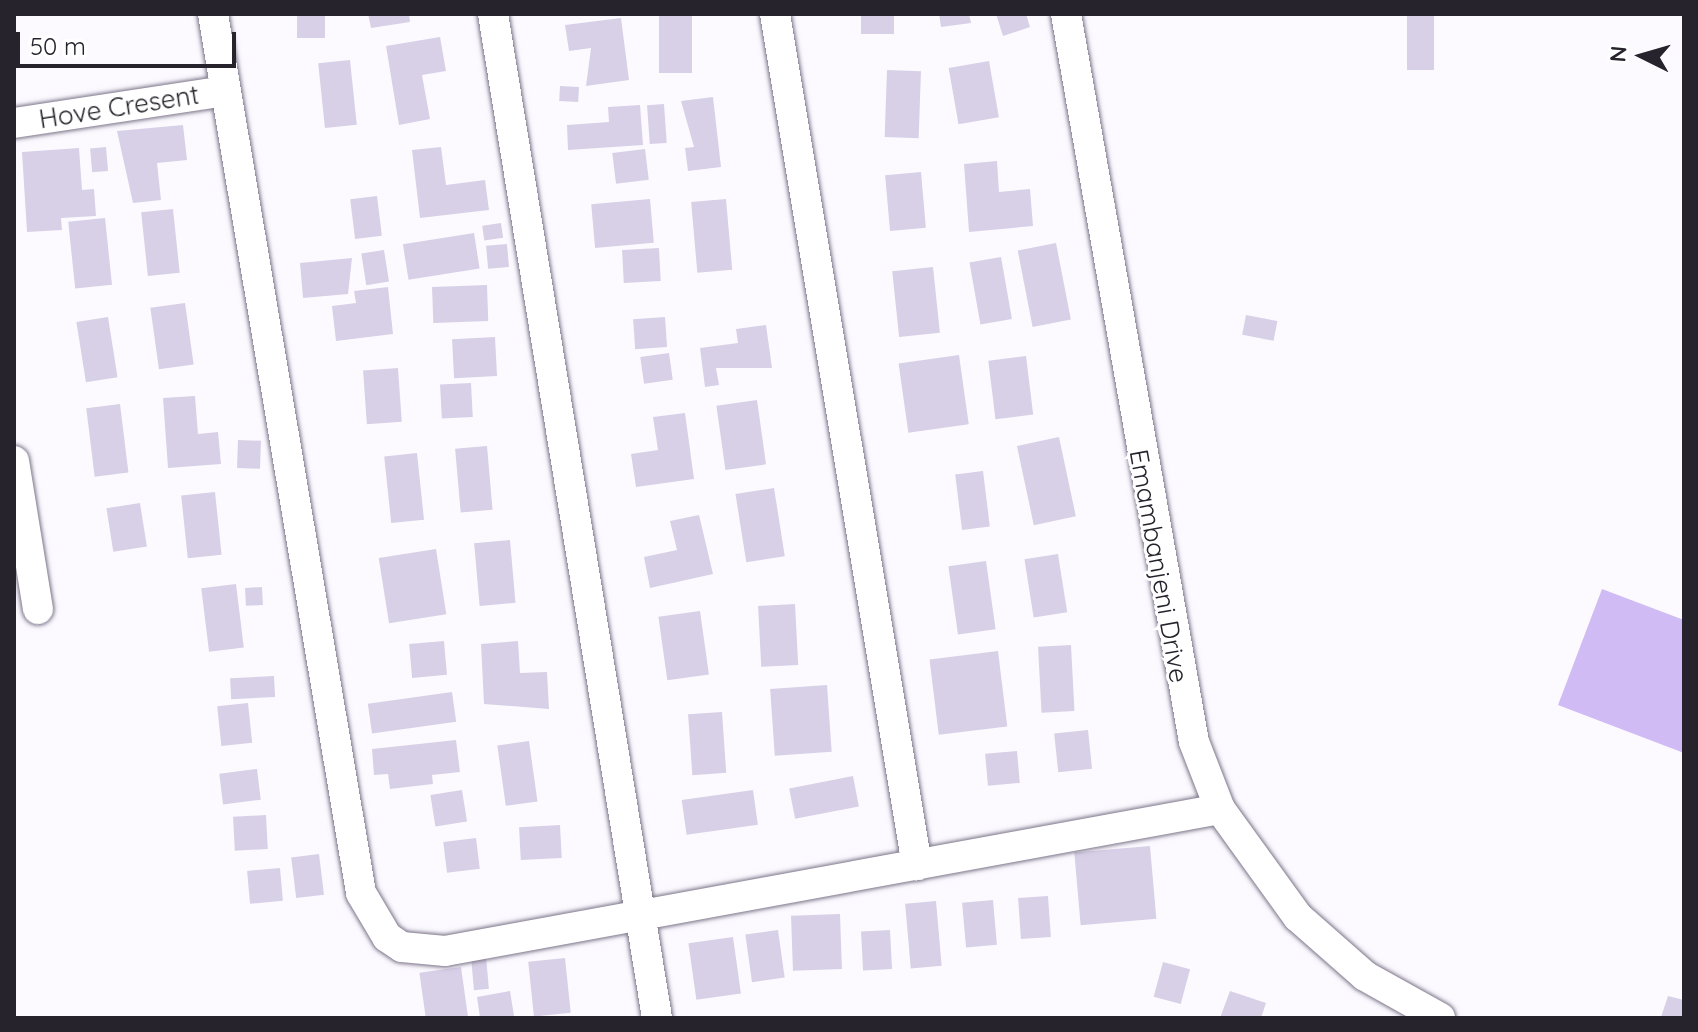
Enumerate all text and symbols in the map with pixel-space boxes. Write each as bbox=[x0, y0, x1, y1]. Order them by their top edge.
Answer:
scale bar bbox=[20, 16, 240, 66]
north arrow bbox=[1602, 16, 1682, 96]
text: 50 m bbox=[30, 31, 86, 61]
text: N bbox=[1603, 45, 1633, 63]
street label: Hove Cresent bbox=[37, 79, 201, 135]
street label: Emambanjeni Drive bbox=[1123, 447, 1195, 685]

